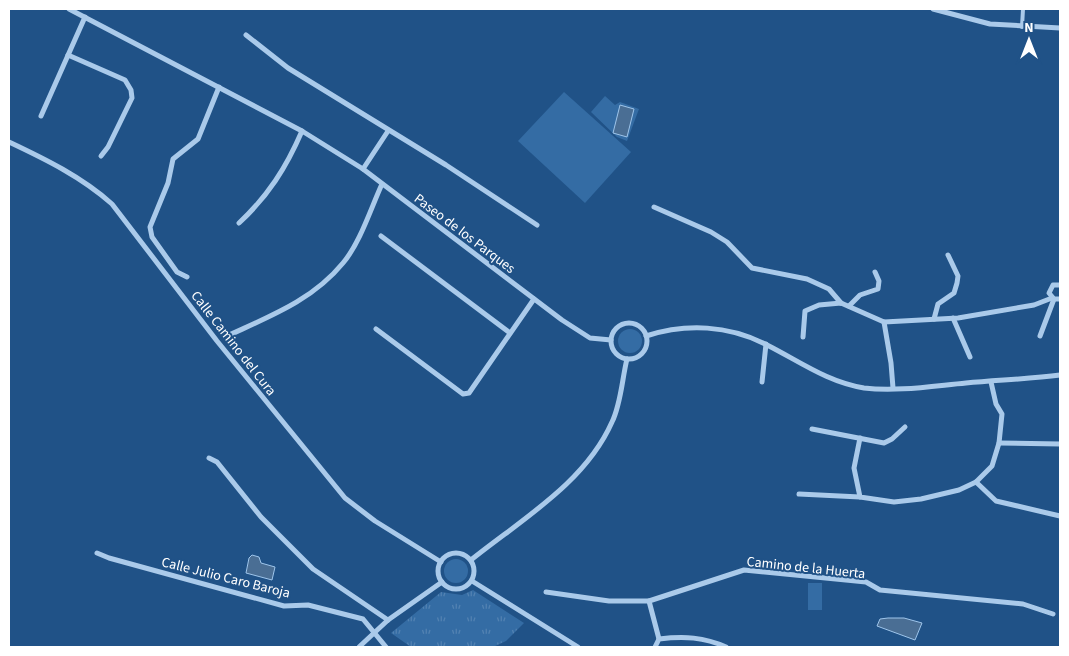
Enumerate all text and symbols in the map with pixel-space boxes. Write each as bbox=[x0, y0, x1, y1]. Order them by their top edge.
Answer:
north arrow bbox=[1004, 15, 1054, 65]
text: N bbox=[1024, 18, 1034, 38]
street label: Paseo de los Parques bbox=[410, 189, 519, 279]
street label: Calle Camino del Cura bbox=[186, 287, 281, 400]
street label: Calle Julio Caro Baroja bbox=[159, 552, 292, 604]
street label: Camino de la Huerta bbox=[746, 552, 866, 584]

